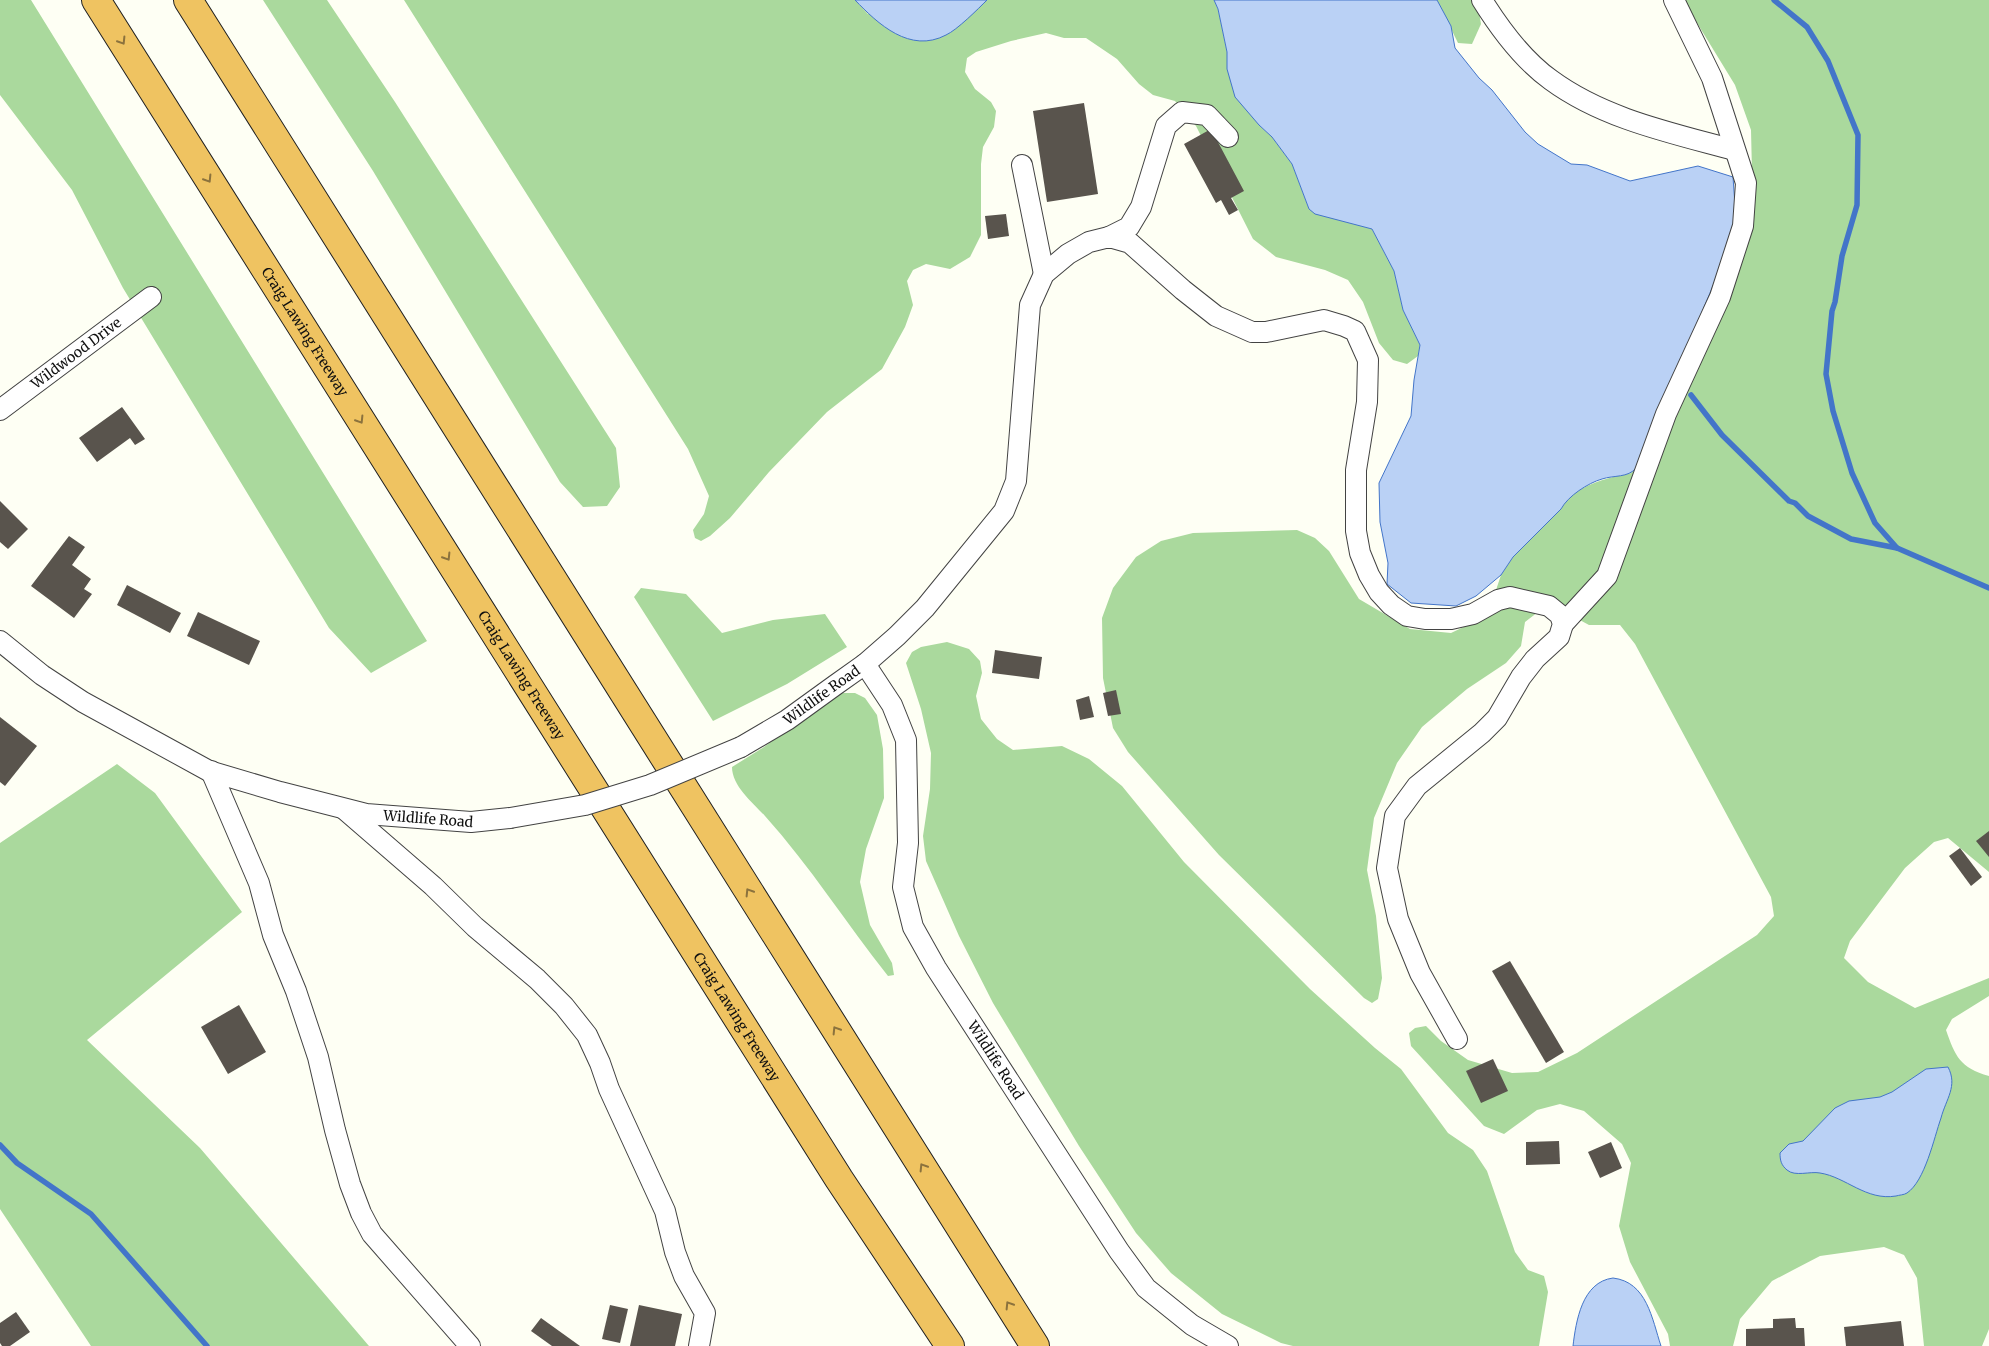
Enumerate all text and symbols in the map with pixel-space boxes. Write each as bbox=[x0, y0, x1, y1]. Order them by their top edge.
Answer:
one-way arrow bbox=[115, 36, 125, 45]
one-way arrow bbox=[202, 173, 212, 182]
street label: Craig Lawing Freeway bbox=[258, 264, 353, 400]
street label: Wildwood Drive bbox=[27, 313, 125, 393]
one-way arrow bbox=[354, 414, 364, 423]
one-way arrow bbox=[441, 552, 450, 561]
street label: Craig Lawing Freeway bbox=[474, 607, 569, 744]
street label: Wildlife Road bbox=[779, 661, 864, 729]
street label: Wildlife Road bbox=[382, 806, 474, 831]
one-way arrow bbox=[746, 889, 756, 898]
street label: Craig Lawing Freeway bbox=[689, 949, 785, 1086]
street label: Wildlife Road bbox=[963, 1017, 1028, 1103]
one-way arrow bbox=[833, 1026, 842, 1035]
one-way arrow bbox=[919, 1164, 929, 1173]
one-way arrow bbox=[1006, 1301, 1016, 1310]

